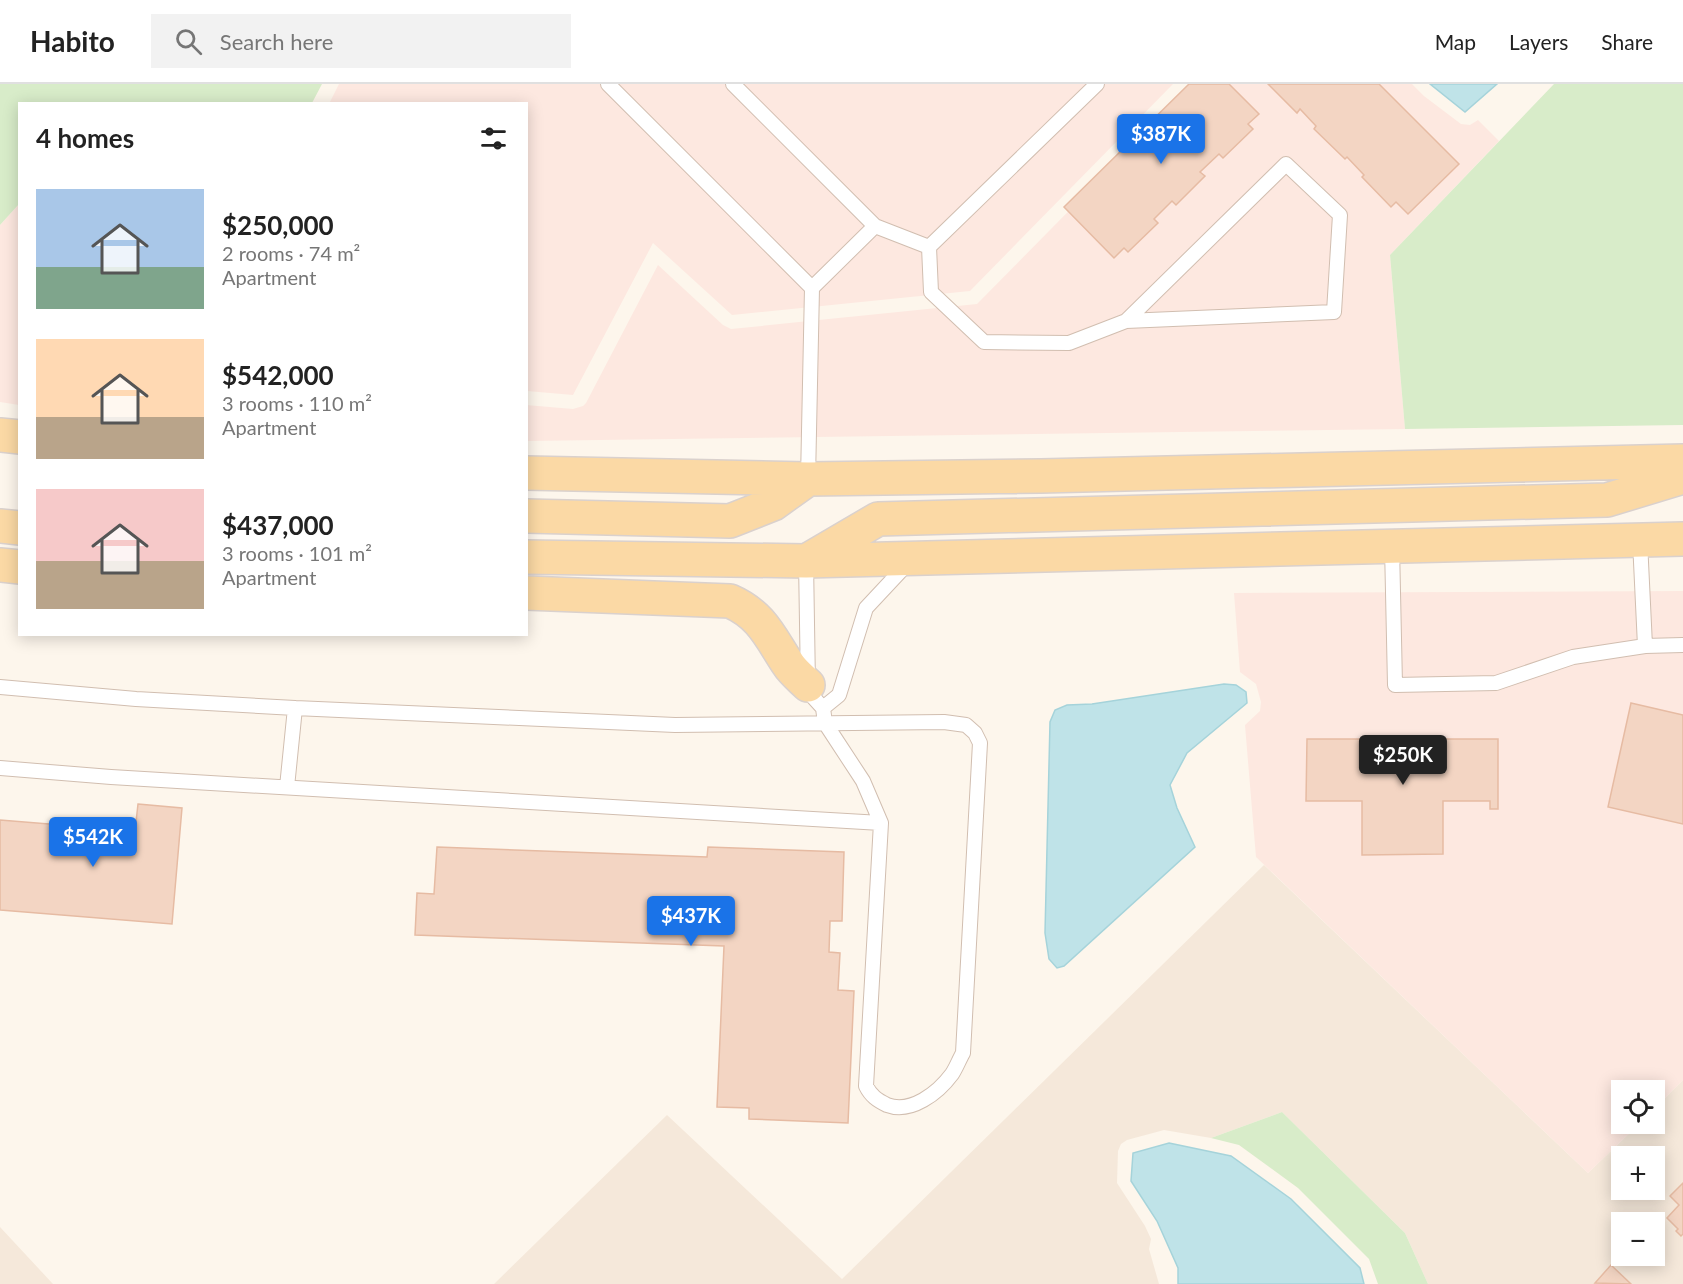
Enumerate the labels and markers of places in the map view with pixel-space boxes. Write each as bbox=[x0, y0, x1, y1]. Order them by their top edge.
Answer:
pin: $387K bbox=[1119, 114, 1203, 165]
pin: $250K bbox=[1361, 735, 1445, 786]
pin: $542K bbox=[51, 817, 135, 868]
pin: $437K bbox=[649, 896, 733, 947]

